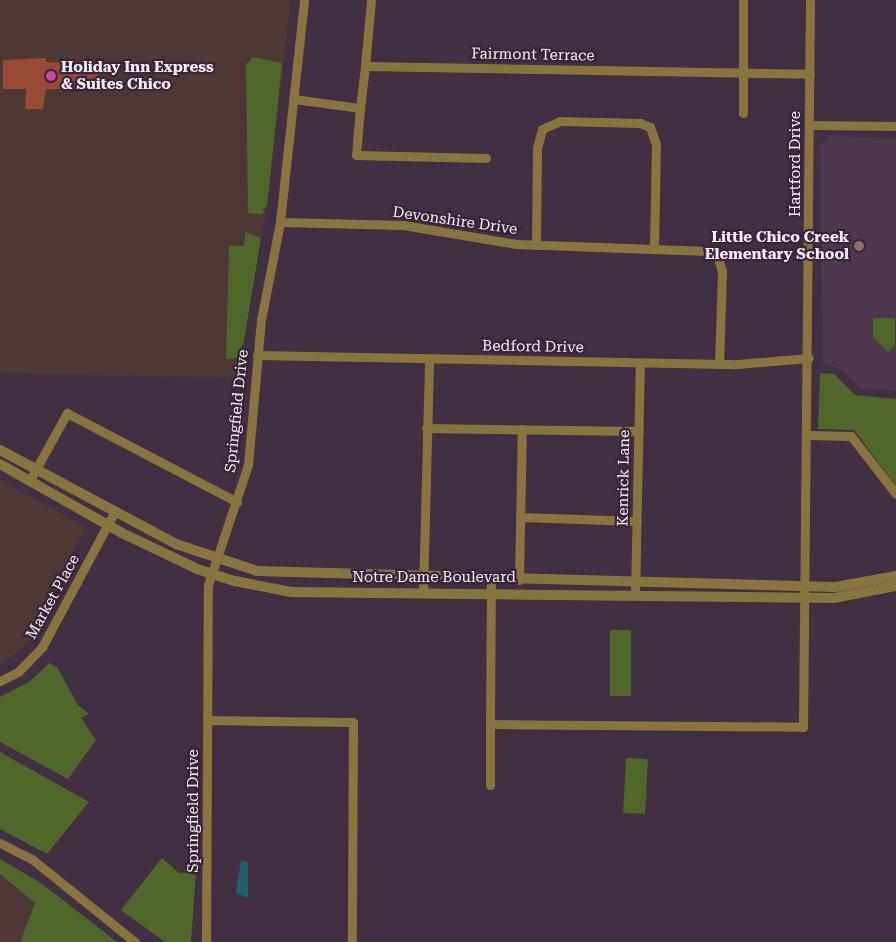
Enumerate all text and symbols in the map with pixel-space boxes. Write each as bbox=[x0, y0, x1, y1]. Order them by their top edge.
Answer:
street label: Fairmont Terrace bbox=[471, 45, 595, 65]
place label: Holiday Inn Express & Suites Chico bbox=[61, 58, 214, 93]
marker: Holiday Inn Express & Suites Chico bbox=[45, 70, 57, 82]
street label: Hartford Drive bbox=[787, 111, 805, 217]
street label: Devonshire Drive bbox=[391, 203, 519, 239]
place label: Little Chico Creek Elementary School bbox=[705, 228, 849, 263]
marker: Little Chico Creek Elementary School bbox=[853, 240, 865, 252]
street label: Bedford Drive bbox=[482, 337, 584, 357]
street label: Springfield Drive bbox=[222, 349, 252, 473]
street label: Kenrick Lane bbox=[614, 430, 634, 526]
street label: Market Place bbox=[22, 552, 84, 642]
street label: Notre Dame Boulevard bbox=[352, 569, 516, 587]
street label: Springfield Drive bbox=[185, 749, 203, 873]

